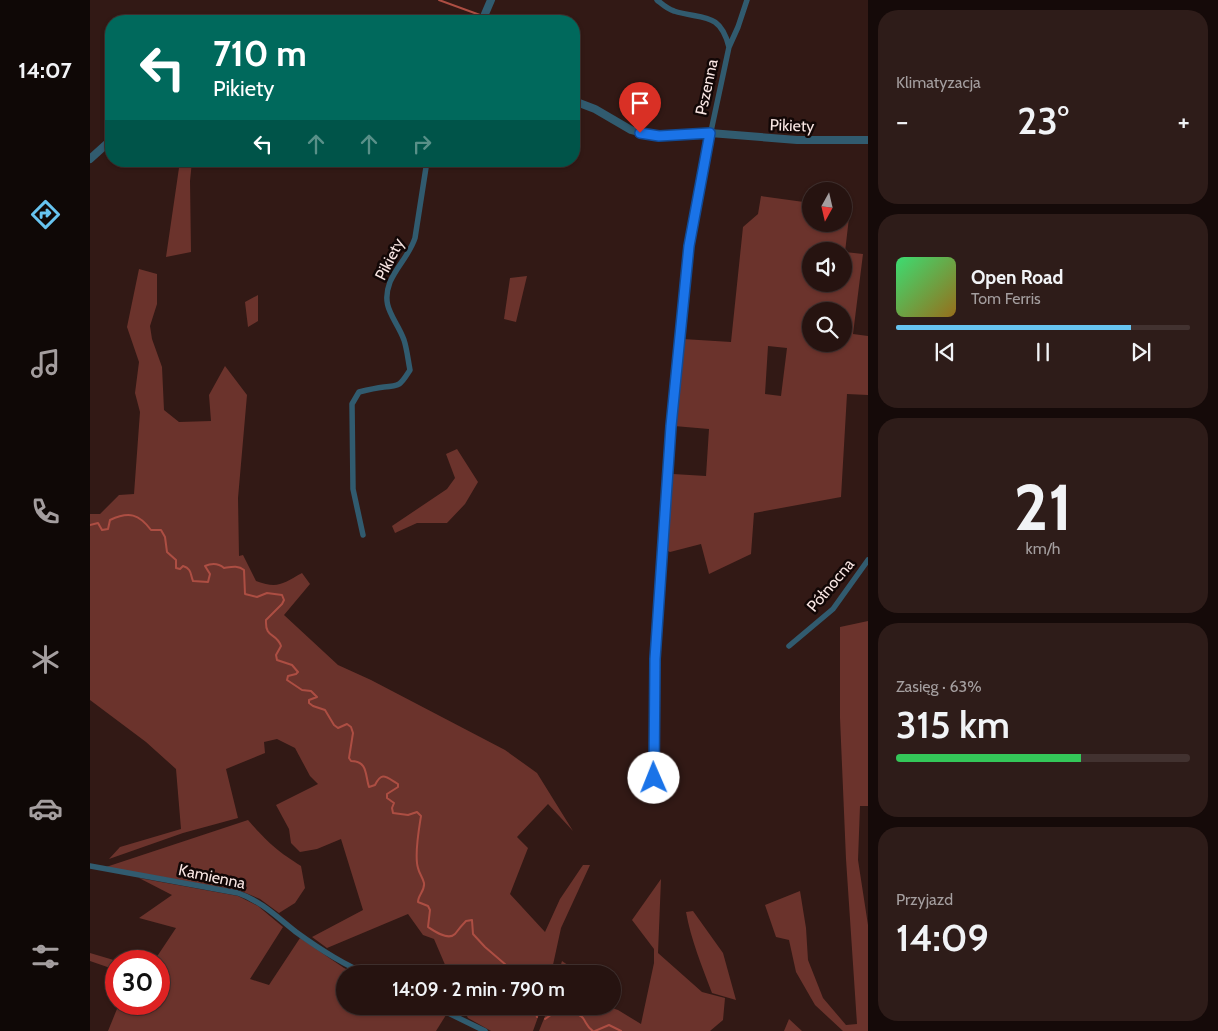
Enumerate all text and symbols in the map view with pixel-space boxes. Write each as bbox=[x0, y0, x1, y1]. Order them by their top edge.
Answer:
text: 710 m bbox=[213, 32, 307, 75]
icon: left bbox=[130, 35, 195, 100]
text: 14:07 bbox=[18, 57, 72, 84]
street label: Pszenna bbox=[691, 57, 722, 117]
text: Klimatyzacja bbox=[896, 73, 981, 92]
text: Pikiety bbox=[213, 75, 274, 102]
pin bbox=[619, 82, 661, 133]
icon: arrive bbox=[626, 89, 654, 117]
text: 23° bbox=[1017, 97, 1069, 144]
text: − bbox=[896, 104, 908, 138]
text: + bbox=[1178, 104, 1190, 138]
street label: Pikiety bbox=[769, 115, 815, 136]
icon: left bbox=[249, 130, 277, 158]
icon: ahead bbox=[302, 130, 330, 158]
icon: ahead bbox=[355, 130, 383, 158]
icon: right bbox=[408, 130, 436, 158]
north arrow bbox=[802, 182, 852, 232]
map controls bbox=[802, 182, 852, 352]
icon: directions bbox=[28, 197, 63, 232]
street label: Pikiety bbox=[371, 235, 408, 283]
button: sound bbox=[802, 242, 852, 292]
text: Open Road bbox=[971, 266, 1063, 289]
text: Tom Ferris bbox=[971, 289, 1041, 308]
button: search bbox=[802, 302, 852, 352]
icon: previous bbox=[931, 338, 959, 366]
icon: pause bbox=[1029, 338, 1057, 366]
icon: next bbox=[1127, 338, 1155, 366]
icon: music bbox=[28, 346, 63, 381]
text: 21 bbox=[1014, 467, 1072, 546]
icon: phone bbox=[28, 494, 63, 529]
text: km/h bbox=[1025, 539, 1061, 558]
street label: Północna bbox=[803, 555, 858, 616]
icon: climate bbox=[28, 642, 63, 677]
text: Zasięg · 63% bbox=[896, 677, 982, 696]
text: 315 km bbox=[896, 701, 1010, 748]
position arrow bbox=[627, 751, 679, 803]
icon: car bbox=[28, 791, 63, 826]
street label: Kamienna bbox=[177, 860, 247, 893]
text: Przyjazd bbox=[896, 890, 953, 909]
text: 14:09 bbox=[896, 914, 989, 961]
icon: filters bbox=[28, 939, 63, 974]
speed limit sign: 30 bbox=[105, 950, 170, 1015]
text: 14:09 · 2 min · 790 m bbox=[392, 978, 565, 1001]

